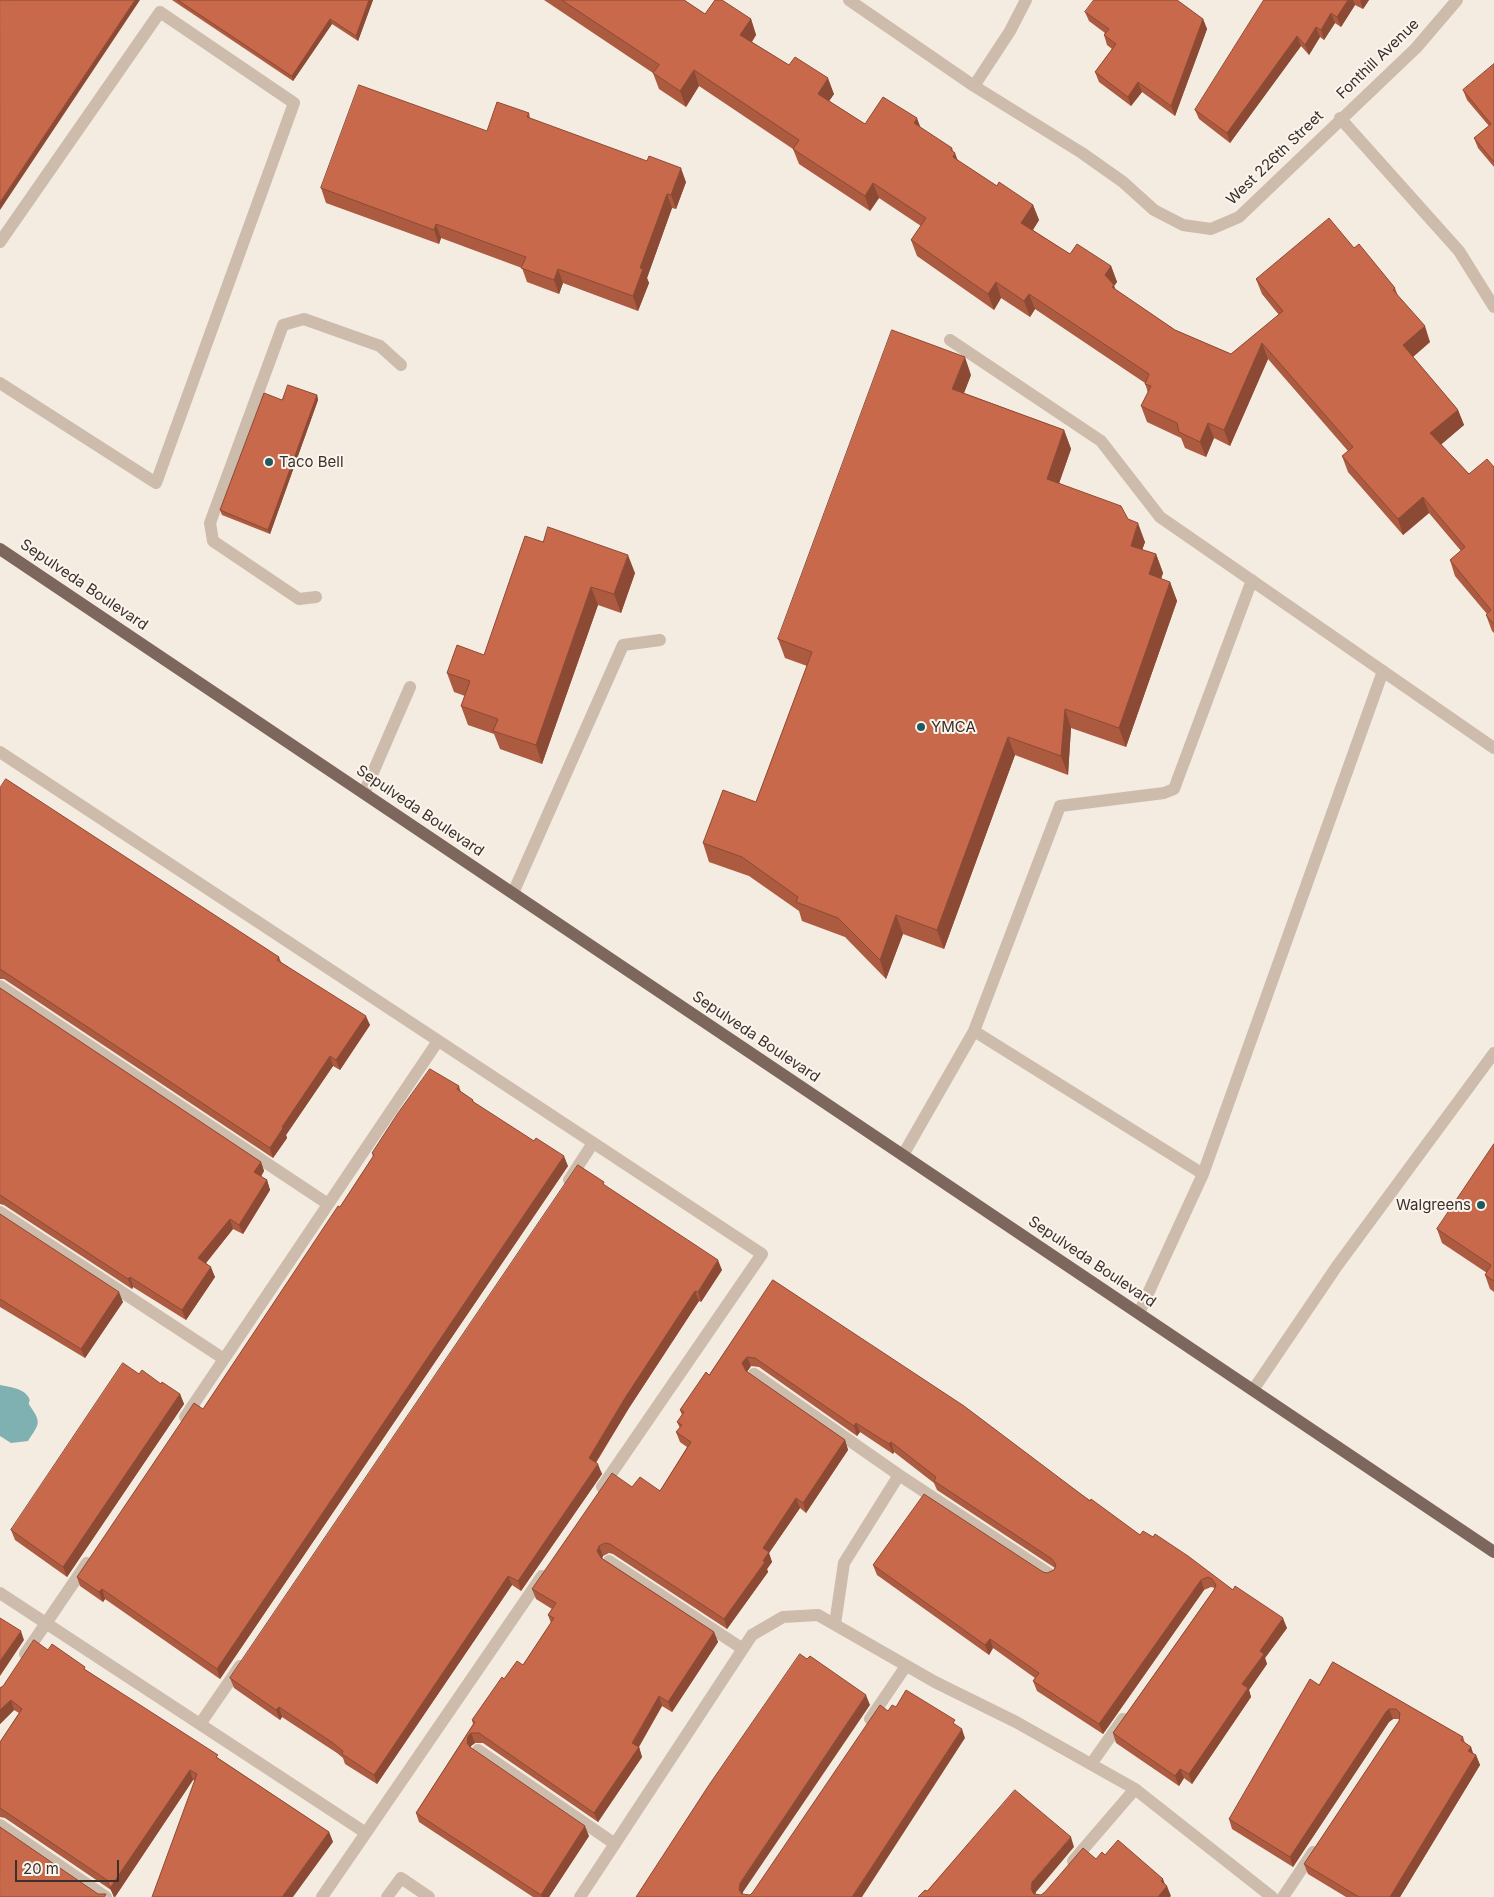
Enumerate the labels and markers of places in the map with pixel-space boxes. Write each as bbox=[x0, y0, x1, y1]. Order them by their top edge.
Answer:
place label: Taco Bell bbox=[279, 453, 344, 471]
marker: Taco Bell bbox=[263, 456, 275, 468]
place label: YMCA bbox=[931, 718, 976, 736]
marker: YMCA bbox=[915, 721, 927, 733]
place label: Walgreens bbox=[1396, 1196, 1471, 1214]
marker: Walgreens bbox=[1475, 1199, 1487, 1211]

